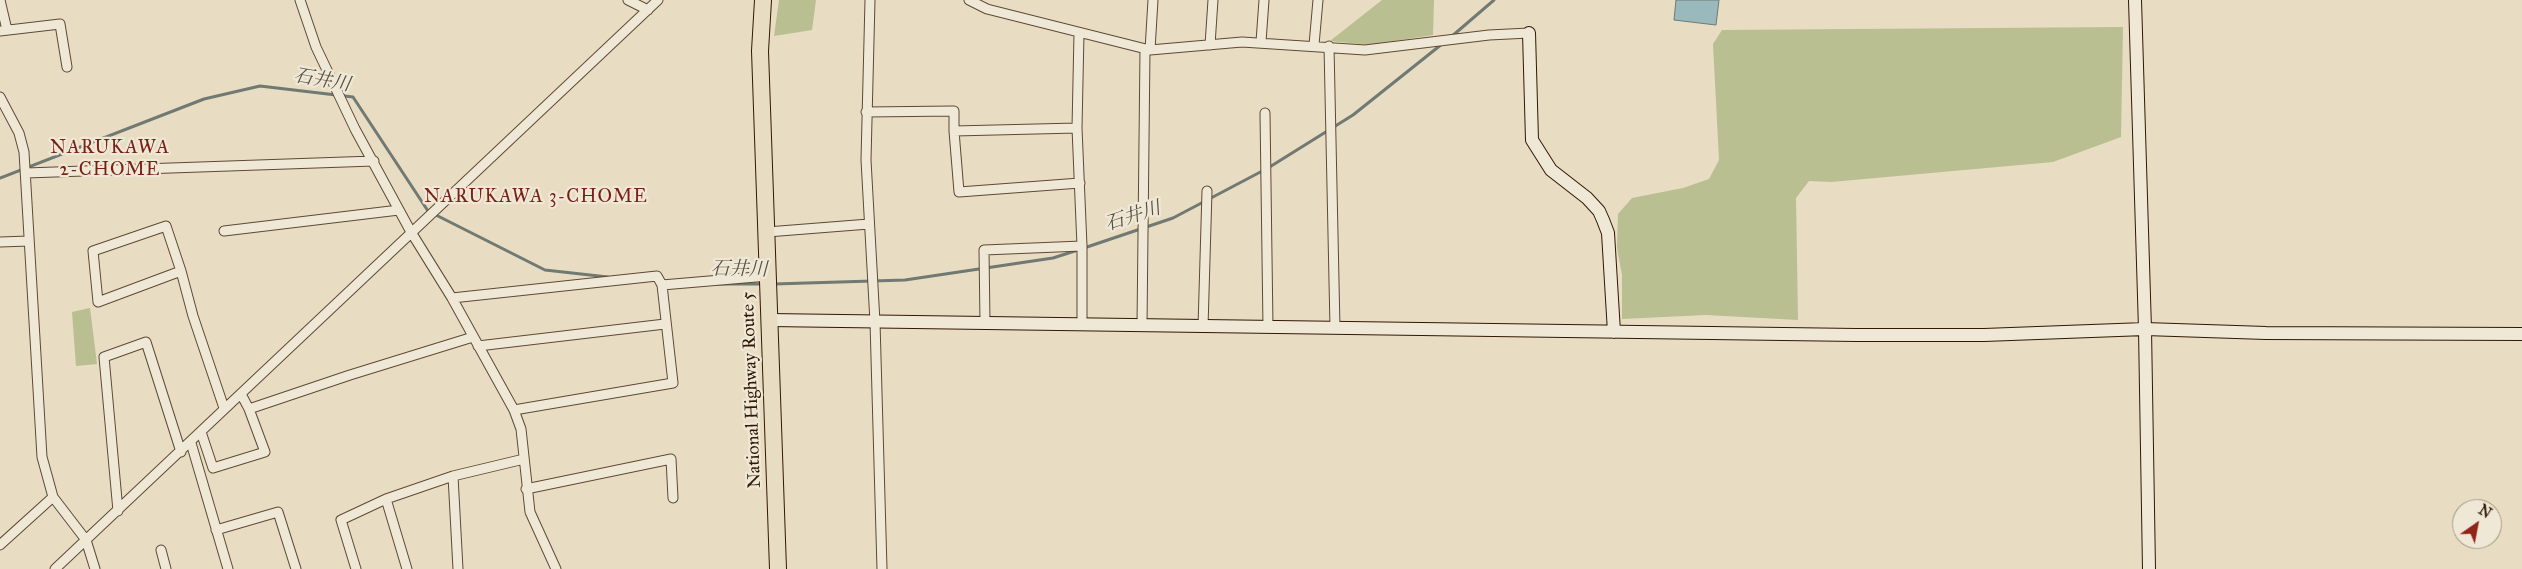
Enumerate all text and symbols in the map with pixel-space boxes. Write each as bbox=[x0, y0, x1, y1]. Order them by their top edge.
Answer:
water label: 石井川 bbox=[292, 65, 352, 97]
district label: NARUKAWA 2-CHOME bbox=[49, 137, 171, 181]
district label: NARUKAWA 3-CHOME bbox=[422, 186, 650, 208]
water label: 石井川 bbox=[1102, 197, 1164, 237]
water label: 石井川 bbox=[710, 258, 768, 282]
street label: National Highway Route 5 bbox=[738, 291, 766, 489]
north arrow bbox=[2452, 499, 2502, 549]
text: N bbox=[2475, 501, 2495, 522]

